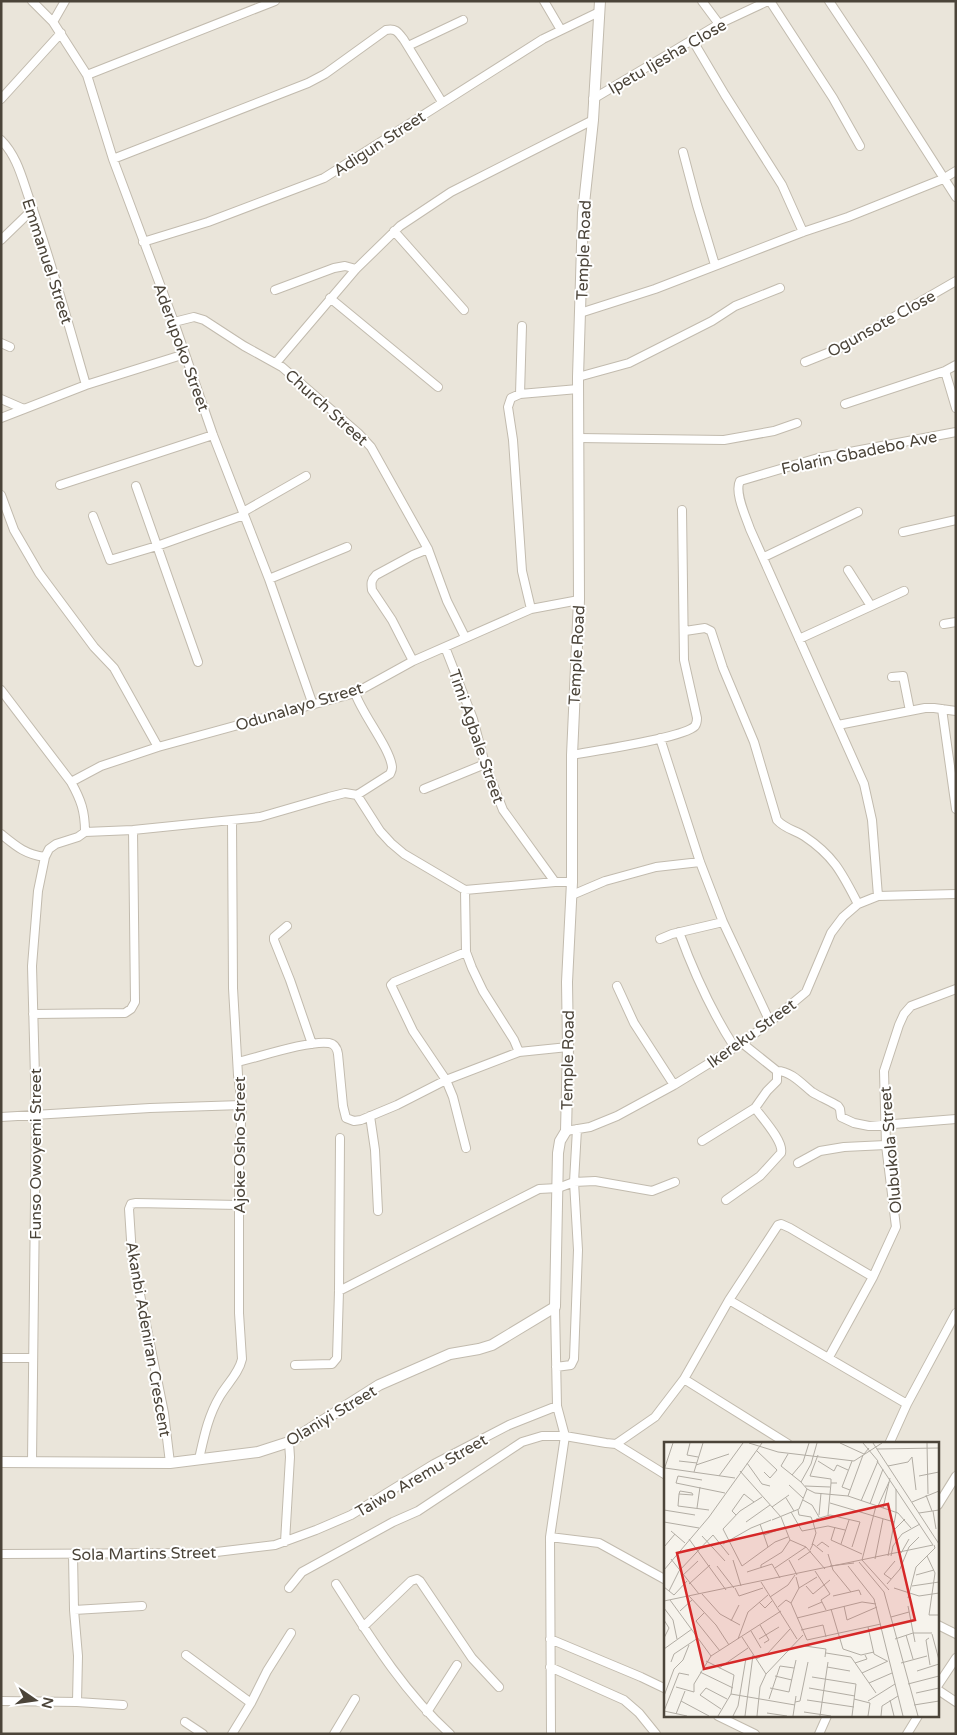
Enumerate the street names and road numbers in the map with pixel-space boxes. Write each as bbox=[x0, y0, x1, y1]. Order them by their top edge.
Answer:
street label: Ipetu Ijesha Close bbox=[605, 15, 730, 99]
street label: Adigun Street bbox=[330, 107, 429, 181]
street label: Emmanuel Street bbox=[17, 196, 77, 327]
street label: Temple Road bbox=[572, 200, 596, 300]
street label: Aderupoko Street bbox=[149, 281, 214, 414]
street label: Ogunsote Close bbox=[824, 286, 939, 362]
street label: Church Street bbox=[281, 365, 372, 450]
street label: Folarin Gbadebo Ave bbox=[779, 427, 939, 479]
street label: Temple Road bbox=[564, 605, 590, 705]
street label: Timi Agbale Street bbox=[444, 667, 508, 806]
street label: Odunalayo Street bbox=[233, 678, 365, 736]
street label: Ikereku Street bbox=[703, 995, 800, 1073]
street label: Temple Road bbox=[557, 1010, 579, 1110]
street label: Funso Owoyemi Street bbox=[26, 1068, 46, 1240]
street label: Ajoke Osho Street bbox=[230, 1076, 250, 1214]
street label: Olubukola Street bbox=[875, 1085, 907, 1214]
street label: Akanbi Adeniran Crescent bbox=[121, 1240, 175, 1438]
street label: Olaniyi Street bbox=[283, 1381, 380, 1451]
street label: Taiwo Aremu Street bbox=[352, 1430, 491, 1522]
street label: Sola Martins Street bbox=[71, 1543, 217, 1565]

